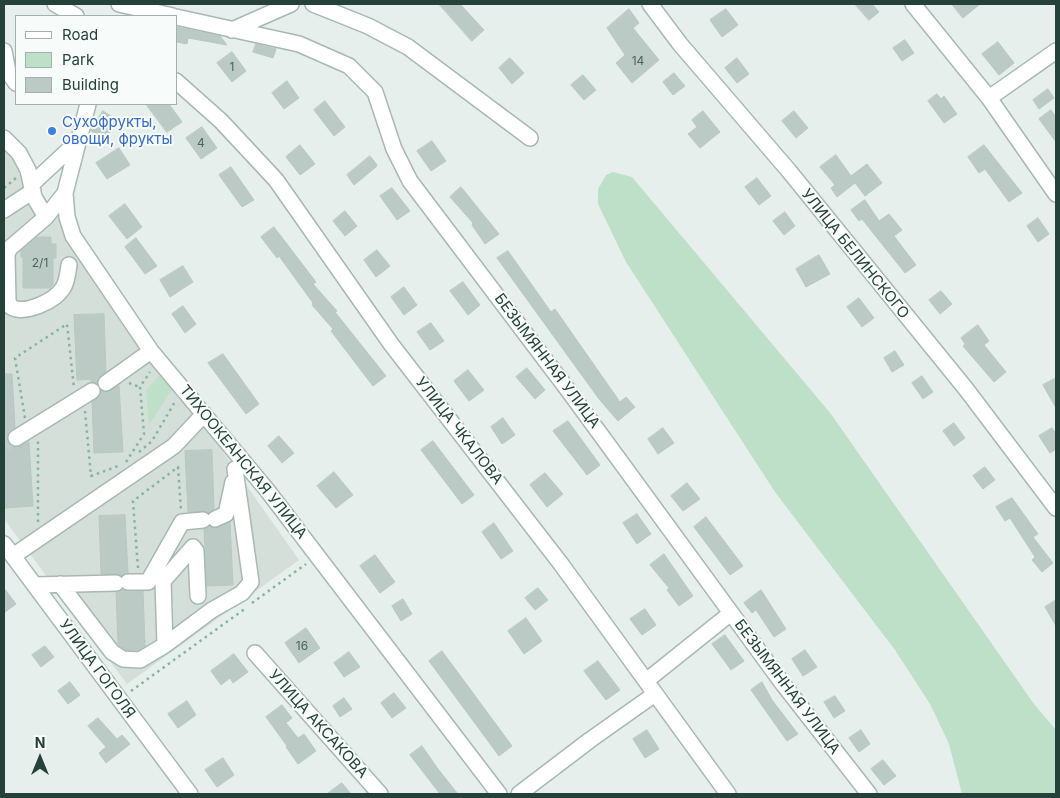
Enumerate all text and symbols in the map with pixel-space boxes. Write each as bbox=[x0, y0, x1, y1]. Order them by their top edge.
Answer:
legend bbox=[15, 15, 178, 105]
text: Road bbox=[62, 25, 98, 44]
text: Park bbox=[62, 50, 94, 69]
house number: 14 bbox=[632, 54, 644, 68]
house number: 1 bbox=[230, 60, 234, 74]
text: Building bbox=[62, 75, 119, 94]
place label: Сухофрукты, овощи, фрукты bbox=[62, 113, 172, 148]
marker: Сухофрукты, овощи, фрукты bbox=[46, 125, 58, 137]
house number: 4 bbox=[197, 136, 205, 150]
street label: УЛИЦА БЕЛИНСКОГО bbox=[797, 186, 913, 322]
house number: 2/1 bbox=[32, 256, 48, 270]
street label: БЕЗЫМЯННАЯ УЛИЦА bbox=[490, 290, 604, 432]
street label: УЛИЦА ЧКАЛОВА bbox=[412, 374, 506, 488]
street label: ТИХООКЕАНСКАЯ УЛИЦА bbox=[175, 381, 311, 543]
street label: УЛИЦА ГОГОЛЯ bbox=[55, 616, 139, 722]
street label: БЕЗЫМЯННАЯ УЛИЦА bbox=[730, 616, 844, 758]
house number: 16 bbox=[296, 639, 308, 653]
street label: УЛИЦА АКСАКОВА bbox=[265, 666, 371, 782]
north arrow bbox=[15, 733, 65, 783]
text: N bbox=[35, 734, 45, 751]

